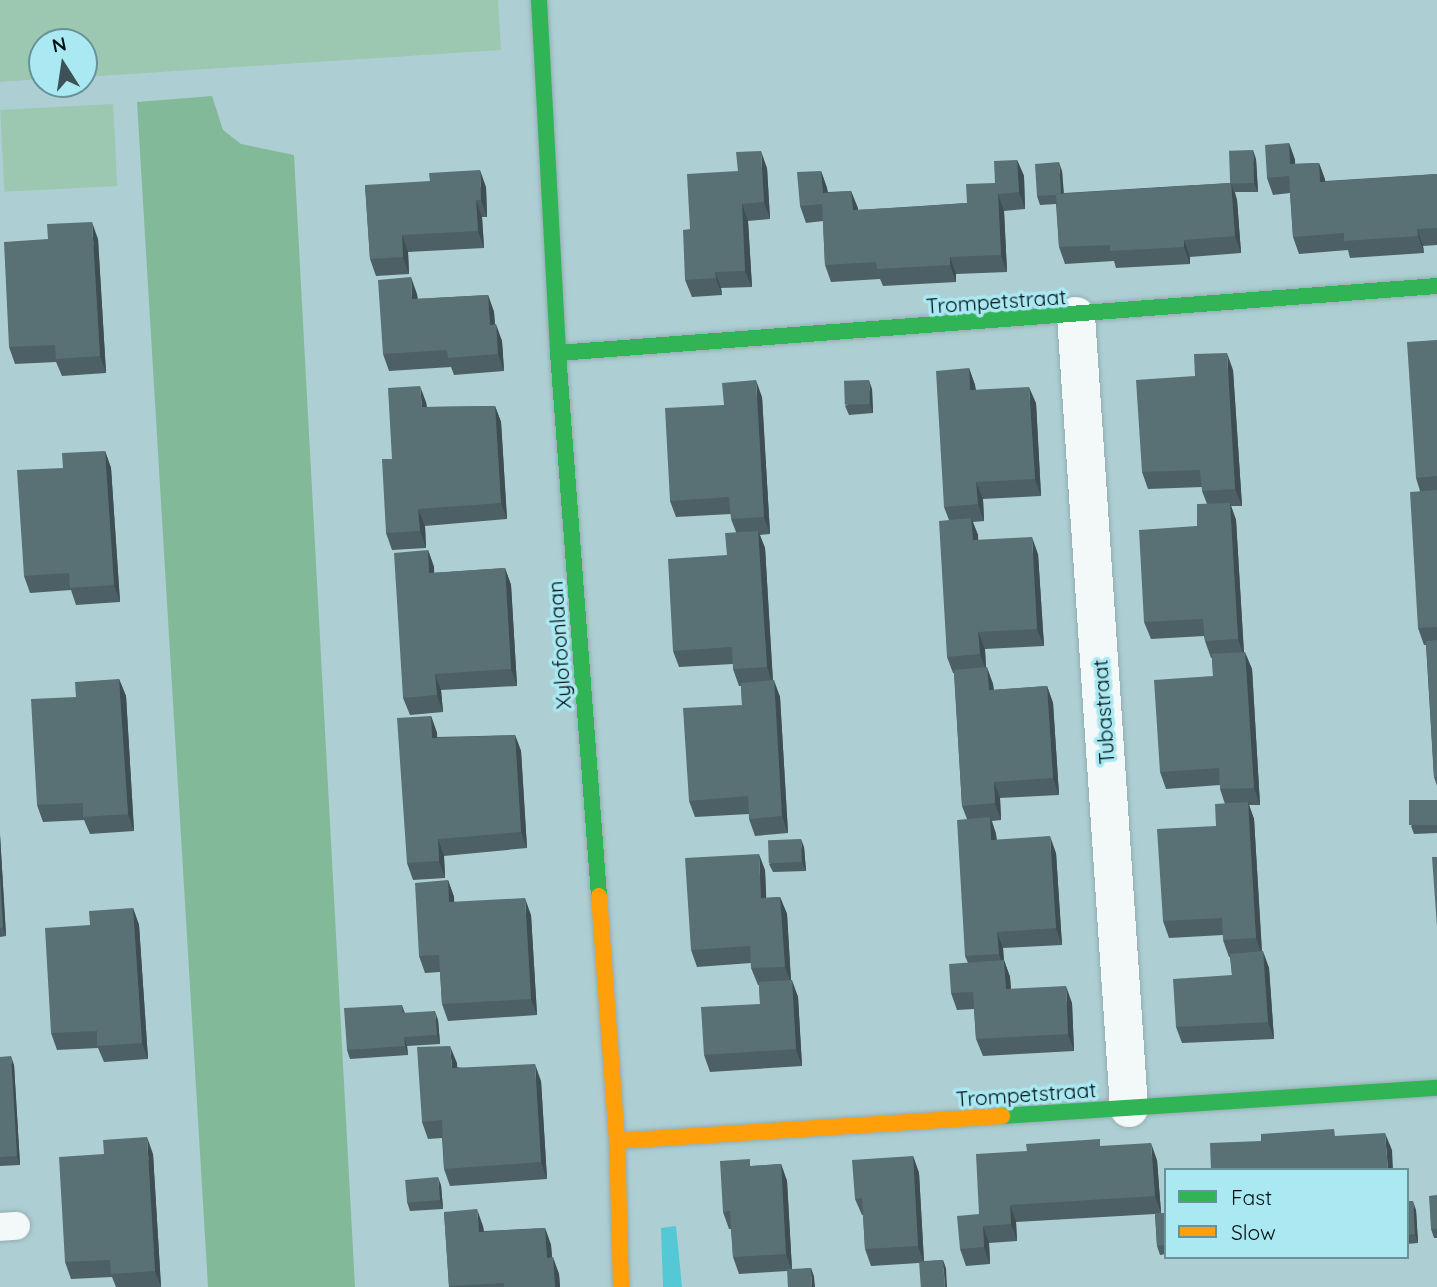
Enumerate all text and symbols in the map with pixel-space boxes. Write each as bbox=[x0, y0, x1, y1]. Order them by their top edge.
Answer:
north arrow bbox=[28, 28, 98, 98]
text: N bbox=[50, 31, 68, 58]
street label: Trompetstraat bbox=[925, 284, 1067, 318]
street label: Xylofoonlaan bbox=[542, 580, 576, 710]
street label: Tubastraat bbox=[1087, 659, 1119, 765]
street label: Trompetstraat bbox=[955, 1077, 1097, 1111]
legend bbox=[1164, 1168, 1409, 1259]
text: Fast bbox=[1231, 1184, 1272, 1210]
text: Slow bbox=[1231, 1219, 1276, 1245]

